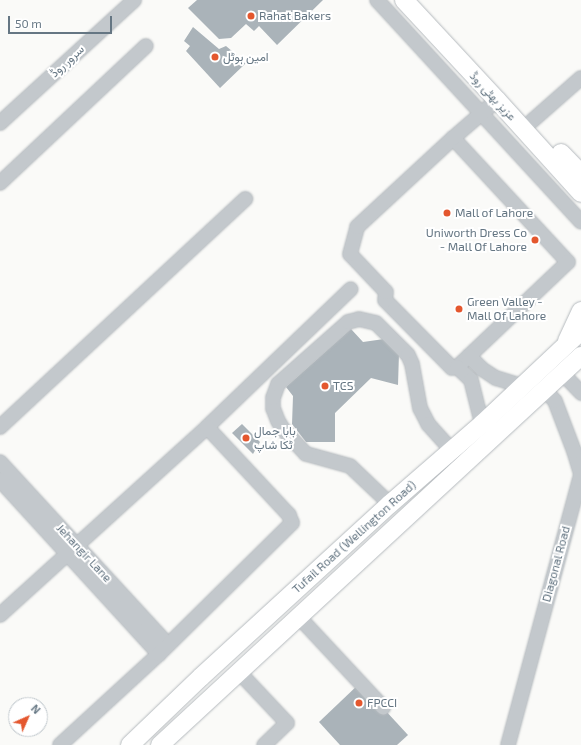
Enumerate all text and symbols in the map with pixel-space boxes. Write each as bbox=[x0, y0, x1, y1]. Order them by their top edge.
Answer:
scale bar bbox=[10, 8, 114, 34]
place label: Rahat Bakers bbox=[259, 9, 331, 23]
marker: Rahat Bakers bbox=[246, 11, 256, 21]
text: 50 m bbox=[15, 16, 42, 30]
street label: سرور روڈ bbox=[47, 42, 87, 80]
place label: امین ہوٹل bbox=[223, 50, 269, 64]
marker: امین ہوٹل bbox=[210, 52, 220, 62]
street label: عزیز بھٹی روڈ bbox=[467, 69, 519, 123]
place label: Mall of Lahore bbox=[455, 206, 534, 220]
marker: Mall of Lahore bbox=[442, 208, 452, 218]
place label: Uniworth Dress Co - Mall Of Lahore bbox=[426, 226, 527, 254]
marker: Uniworth Dress Co - Mall Of Lahore bbox=[530, 235, 540, 245]
place label: Green Valley - Mall Of Lahore bbox=[467, 295, 547, 323]
marker: Green Valley - Mall Of Lahore bbox=[454, 304, 464, 314]
place label: TCS bbox=[333, 379, 353, 393]
marker: TCS bbox=[320, 381, 330, 391]
place label: بابا جمال ٹکا شاپ bbox=[254, 424, 296, 452]
marker: بابا جمال ٹکا شاپ bbox=[241, 433, 251, 443]
street label: Tufail Road (Wellington Road) bbox=[289, 478, 419, 596]
street label: Jehangir Lane bbox=[53, 521, 115, 585]
street label: Diagonal Road bbox=[539, 524, 573, 604]
place label: FPCCI bbox=[367, 696, 397, 710]
north arrow bbox=[8, 697, 48, 737]
marker: FPCCI bbox=[354, 698, 364, 708]
text: N bbox=[29, 701, 44, 716]

